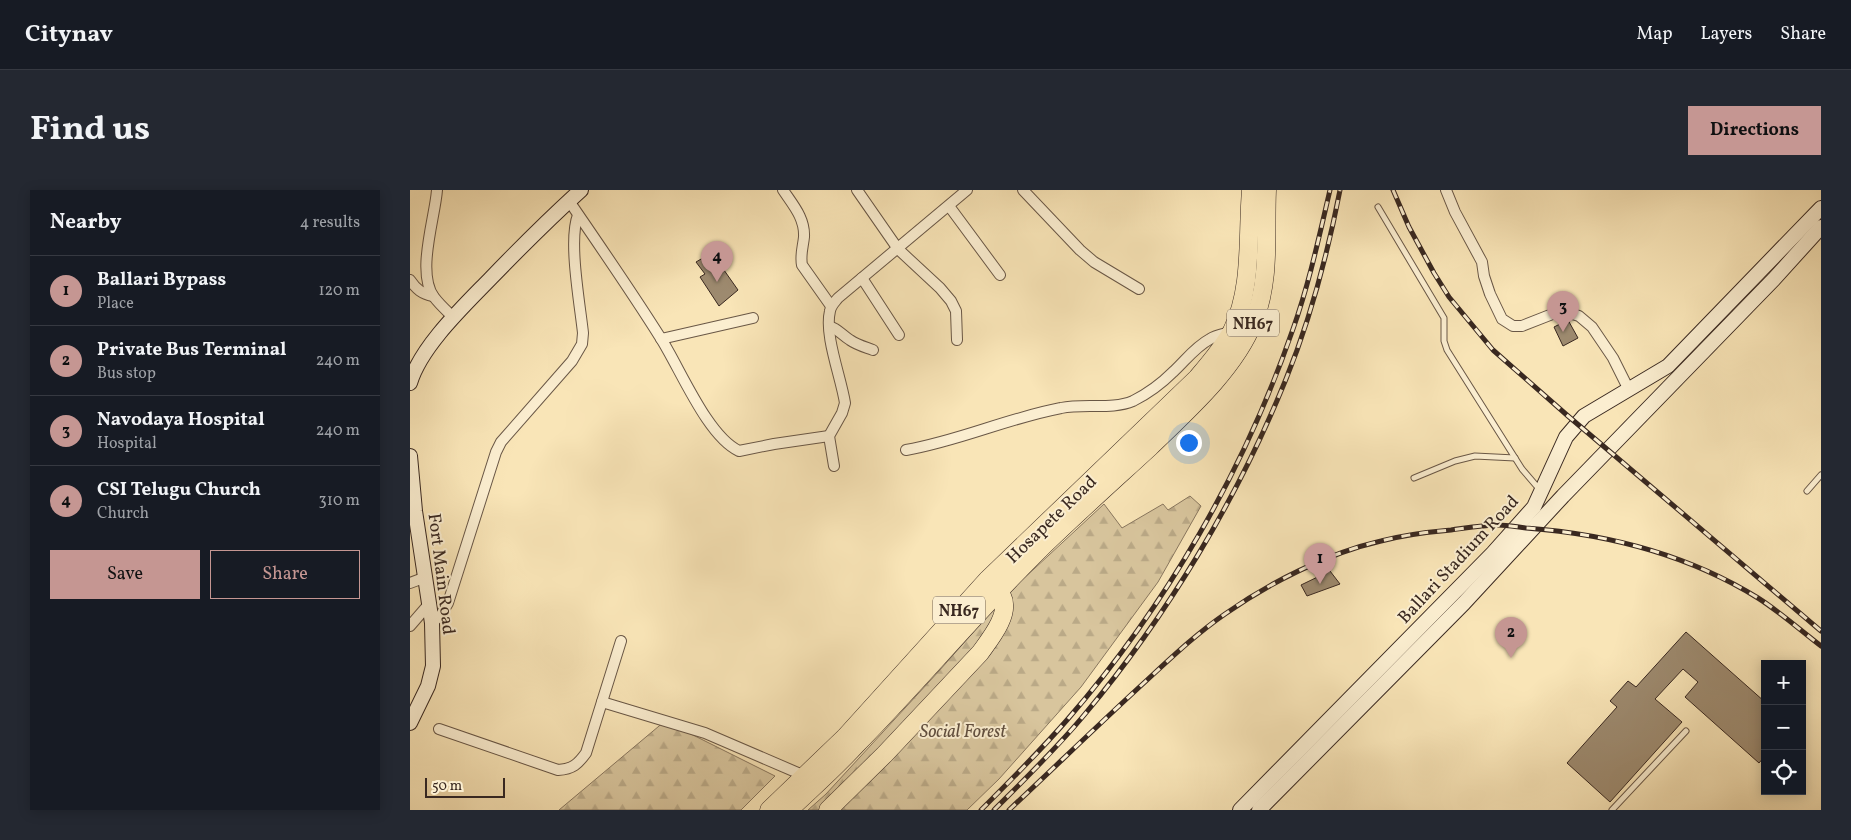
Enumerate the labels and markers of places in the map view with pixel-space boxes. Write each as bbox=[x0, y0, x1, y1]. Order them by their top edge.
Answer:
pin: 4 bbox=[701, 241, 733, 282]
pin: 3 bbox=[1547, 291, 1579, 332]
pin: 1 bbox=[1304, 543, 1336, 584]
pin: 2 bbox=[1495, 617, 1527, 658]

